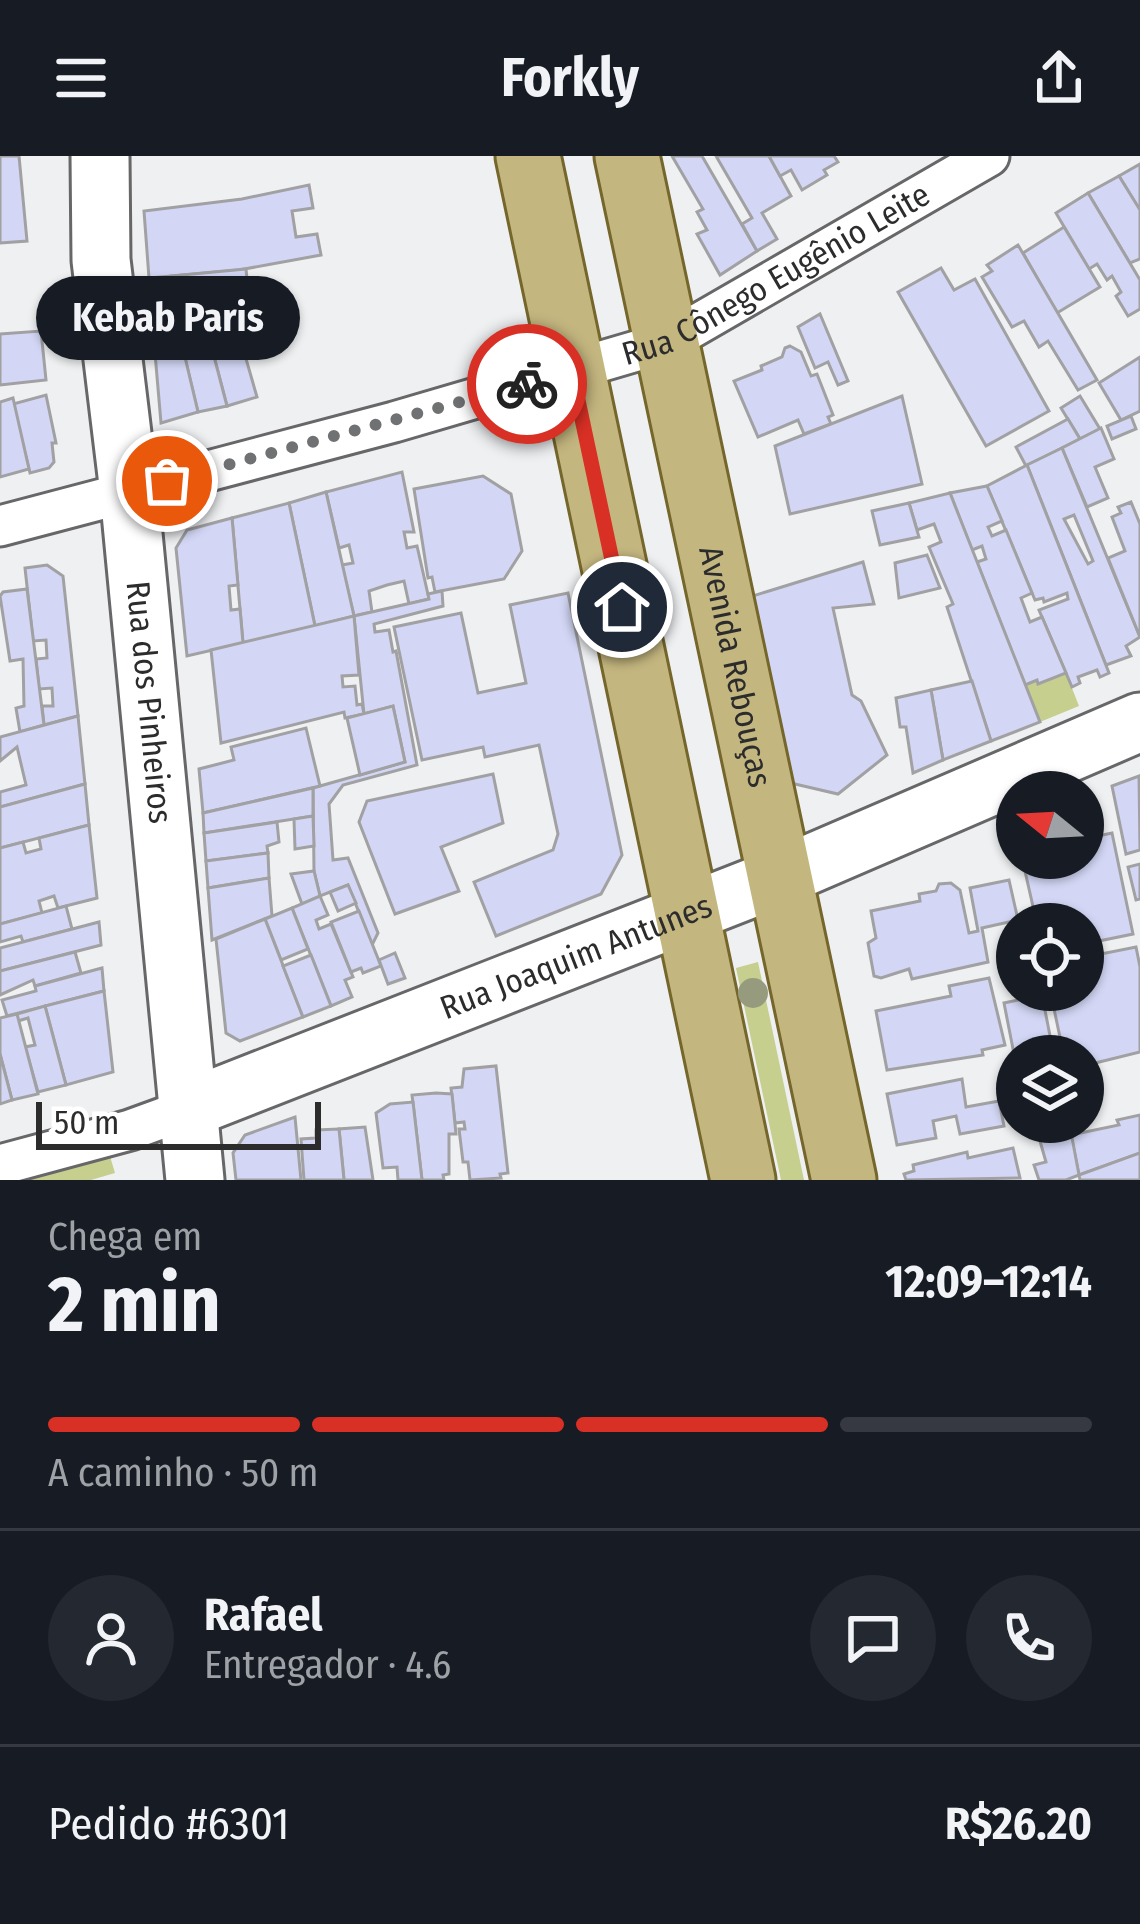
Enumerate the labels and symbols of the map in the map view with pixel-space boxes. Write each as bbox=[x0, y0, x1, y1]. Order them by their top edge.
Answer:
street label: Rua Cônego Eugênio Leite bbox=[617, 175, 937, 374]
callout: Kebab Paris bbox=[35, 277, 299, 361]
courier bbox=[467, 324, 587, 444]
pin bbox=[116, 430, 218, 532]
street label: Avenida Rebouças bbox=[690, 542, 780, 791]
pin bbox=[571, 556, 673, 658]
street label: Rua dos Pinheiros bbox=[118, 579, 181, 825]
north arrow bbox=[996, 771, 1104, 879]
street label: Rua Joaquim Antunes bbox=[434, 886, 718, 1028]
scale bar bbox=[36, 1096, 321, 1149]

